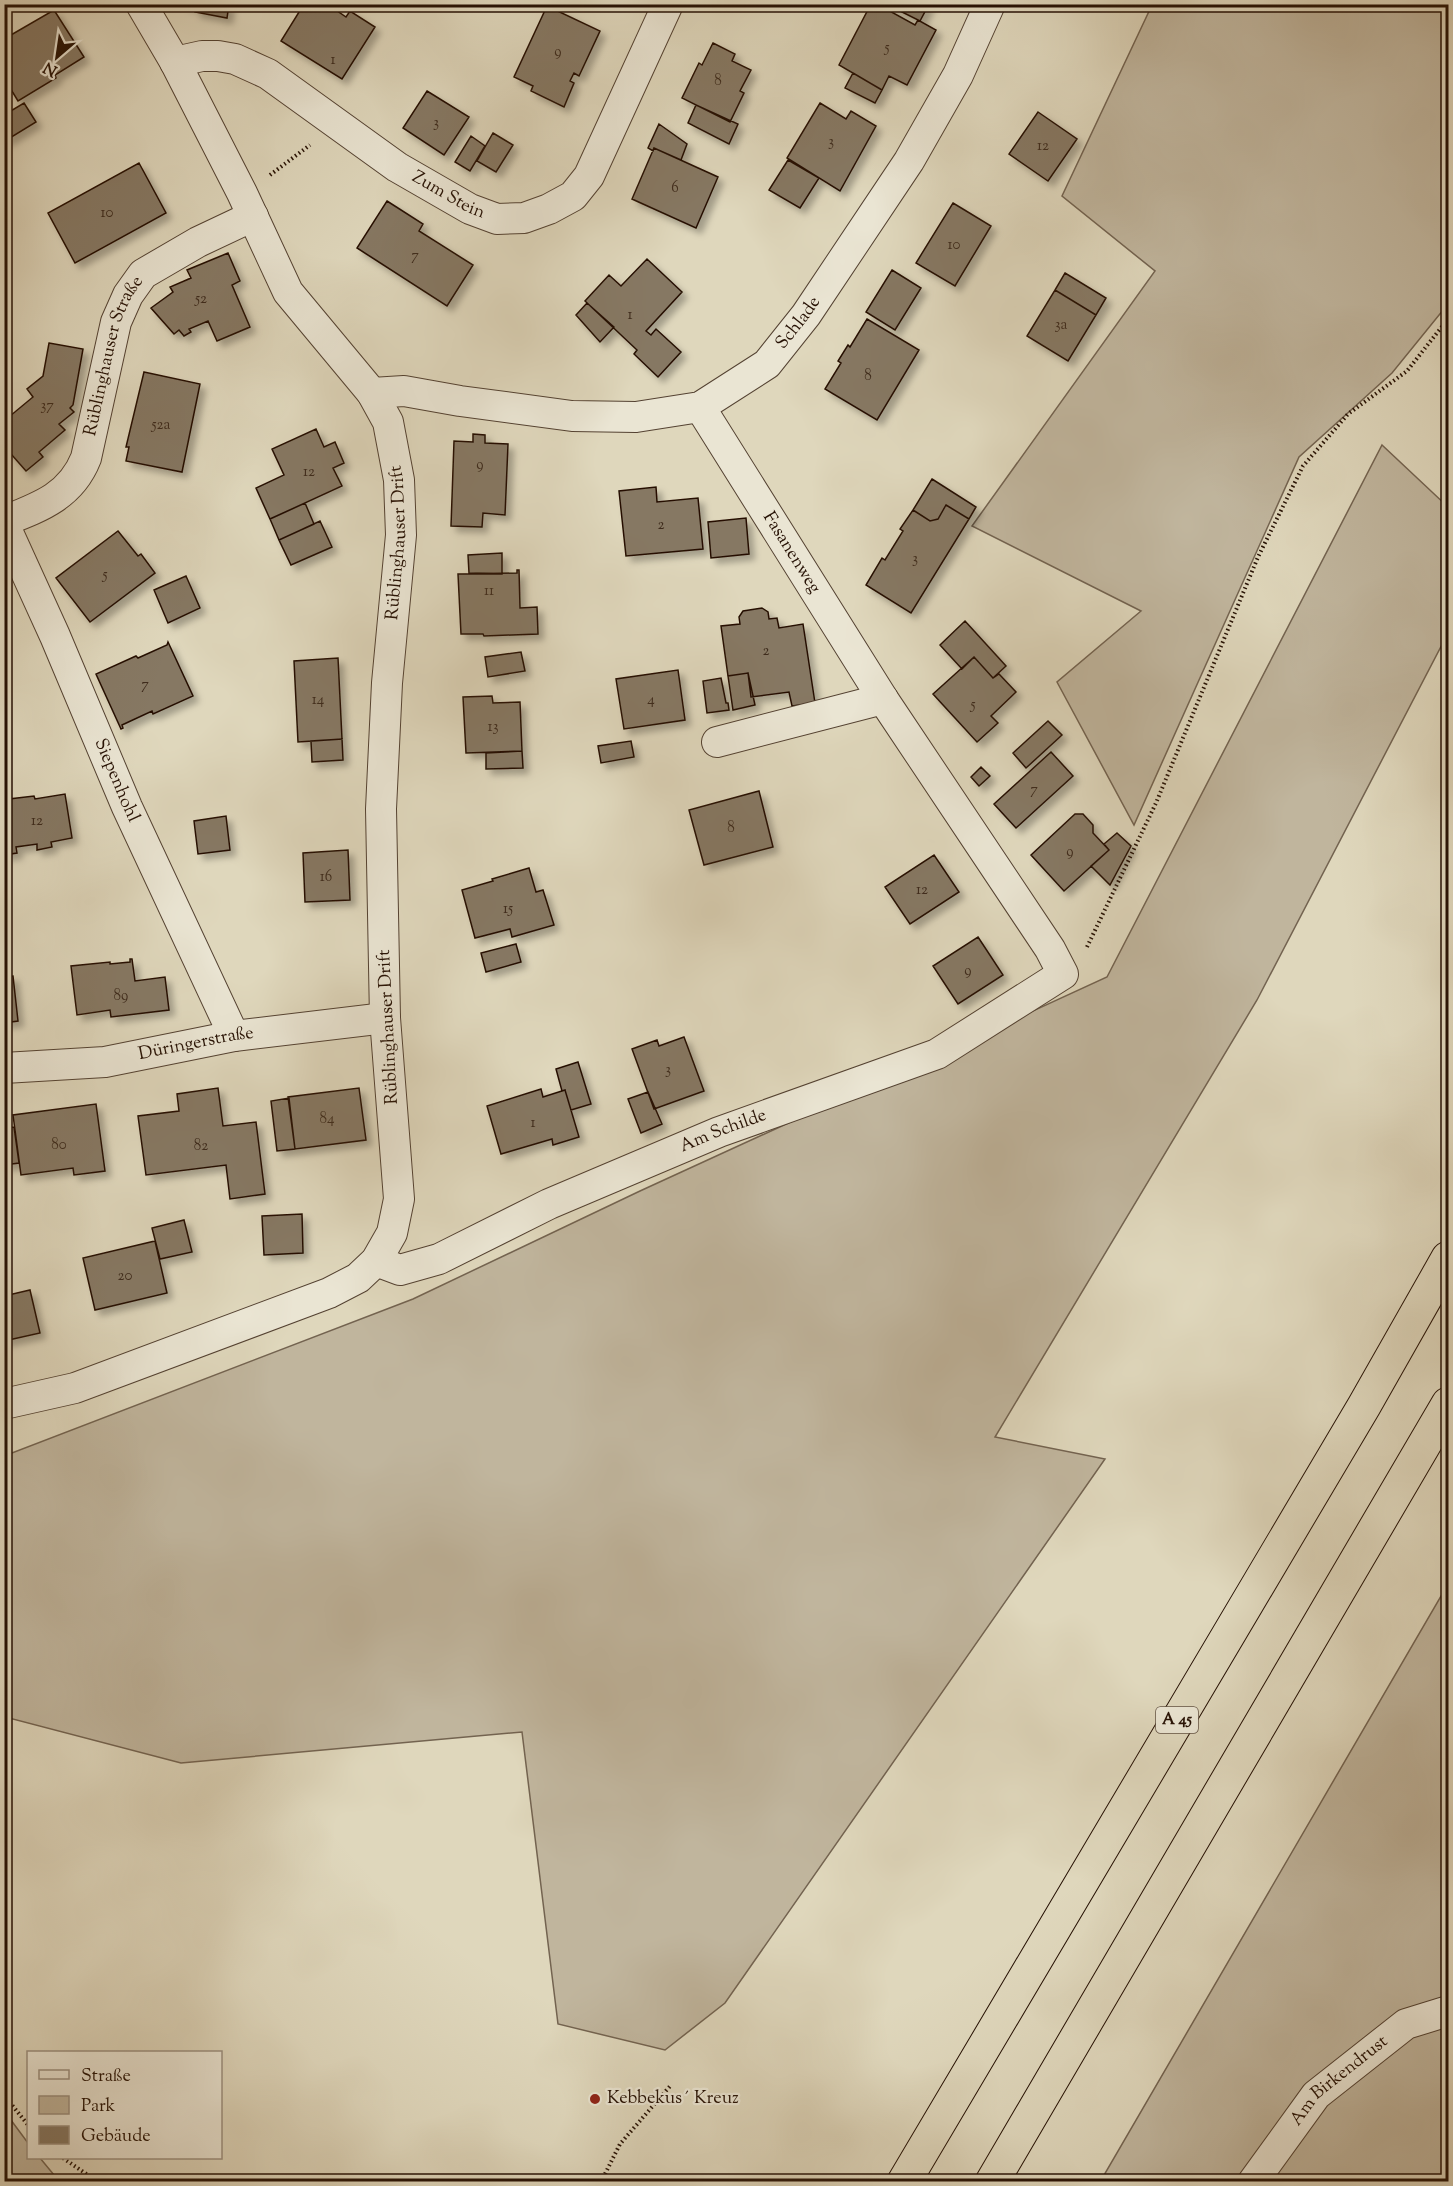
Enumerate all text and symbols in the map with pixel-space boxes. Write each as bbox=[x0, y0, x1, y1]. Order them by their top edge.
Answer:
north arrow bbox=[27, 27, 87, 87]
house number: 5 bbox=[883, 38, 890, 59]
house number: 9 bbox=[554, 42, 562, 63]
house number: 1 bbox=[330, 50, 336, 71]
text: N bbox=[40, 55, 62, 81]
house number: 8 bbox=[714, 71, 722, 92]
house number: 3 bbox=[433, 113, 439, 134]
house number: 3 bbox=[828, 132, 834, 153]
house number: 12 bbox=[1037, 136, 1049, 157]
street label: Zum Stein bbox=[407, 165, 489, 226]
house number: 6 bbox=[671, 178, 679, 199]
house number: 10 bbox=[101, 203, 114, 224]
house number: 10 bbox=[948, 235, 961, 256]
house number: 7 bbox=[411, 246, 419, 267]
street label: Rüblinghauser Straße bbox=[78, 271, 150, 439]
house number: 52 bbox=[194, 289, 207, 310]
street label: Schlade bbox=[770, 292, 828, 355]
house number: 1 bbox=[627, 305, 633, 326]
house number: 3a bbox=[1055, 315, 1068, 336]
house number: 8 bbox=[864, 366, 872, 387]
house number: 37 bbox=[40, 396, 54, 417]
house number: 52a bbox=[150, 415, 171, 436]
house number: 9 bbox=[476, 455, 484, 476]
house number: 12 bbox=[303, 462, 315, 483]
street label: Rüblinghauser Drift bbox=[380, 463, 414, 621]
street label: Fasanenweg bbox=[755, 507, 827, 599]
house number: 2 bbox=[657, 515, 665, 536]
house number: 3 bbox=[912, 549, 918, 570]
house number: 5 bbox=[101, 565, 108, 586]
house number: 11 bbox=[484, 581, 494, 602]
house number: 2 bbox=[762, 641, 770, 662]
house number: 7 bbox=[141, 675, 149, 696]
house number: 14 bbox=[312, 690, 325, 711]
house number: 4 bbox=[647, 690, 655, 711]
house number: 5 bbox=[969, 695, 976, 716]
house number: 13 bbox=[487, 717, 499, 738]
street label: Siepenhohl bbox=[87, 735, 145, 827]
house number: 7 bbox=[1030, 780, 1038, 801]
house number: 12 bbox=[31, 811, 43, 832]
house number: 8 bbox=[727, 818, 735, 839]
house number: 9 bbox=[1066, 842, 1074, 863]
house number: 16 bbox=[320, 867, 332, 888]
house number: 12 bbox=[916, 880, 928, 901]
house number: 15 bbox=[503, 899, 513, 920]
street label: Rüblinghauser Drift bbox=[372, 949, 406, 1105]
house number: 9 bbox=[964, 961, 972, 982]
house number: 89 bbox=[114, 986, 128, 1007]
street label: Düringerstraße bbox=[136, 1021, 255, 1068]
house number: 3 bbox=[665, 1060, 671, 1081]
street label: Am Schilde bbox=[676, 1103, 770, 1160]
house number: 84 bbox=[320, 1109, 335, 1130]
house number: 1 bbox=[530, 1113, 536, 1134]
house number: 80 bbox=[51, 1135, 67, 1156]
house number: 82 bbox=[194, 1136, 208, 1157]
house number: 20 bbox=[118, 1266, 133, 1287]
road number: A 45 bbox=[1156, 1707, 1198, 1733]
street label: Am Birkendrust bbox=[1284, 2030, 1394, 2132]
legend bbox=[27, 2051, 222, 2159]
text: Straße bbox=[81, 2064, 131, 2090]
place label: Kebbekus´ Kreuz bbox=[607, 2086, 739, 2112]
marker: Kebbekus´ Kreuz bbox=[588, 2092, 602, 2106]
text: Park bbox=[81, 2094, 116, 2120]
text: Gebäude bbox=[81, 2124, 151, 2150]

